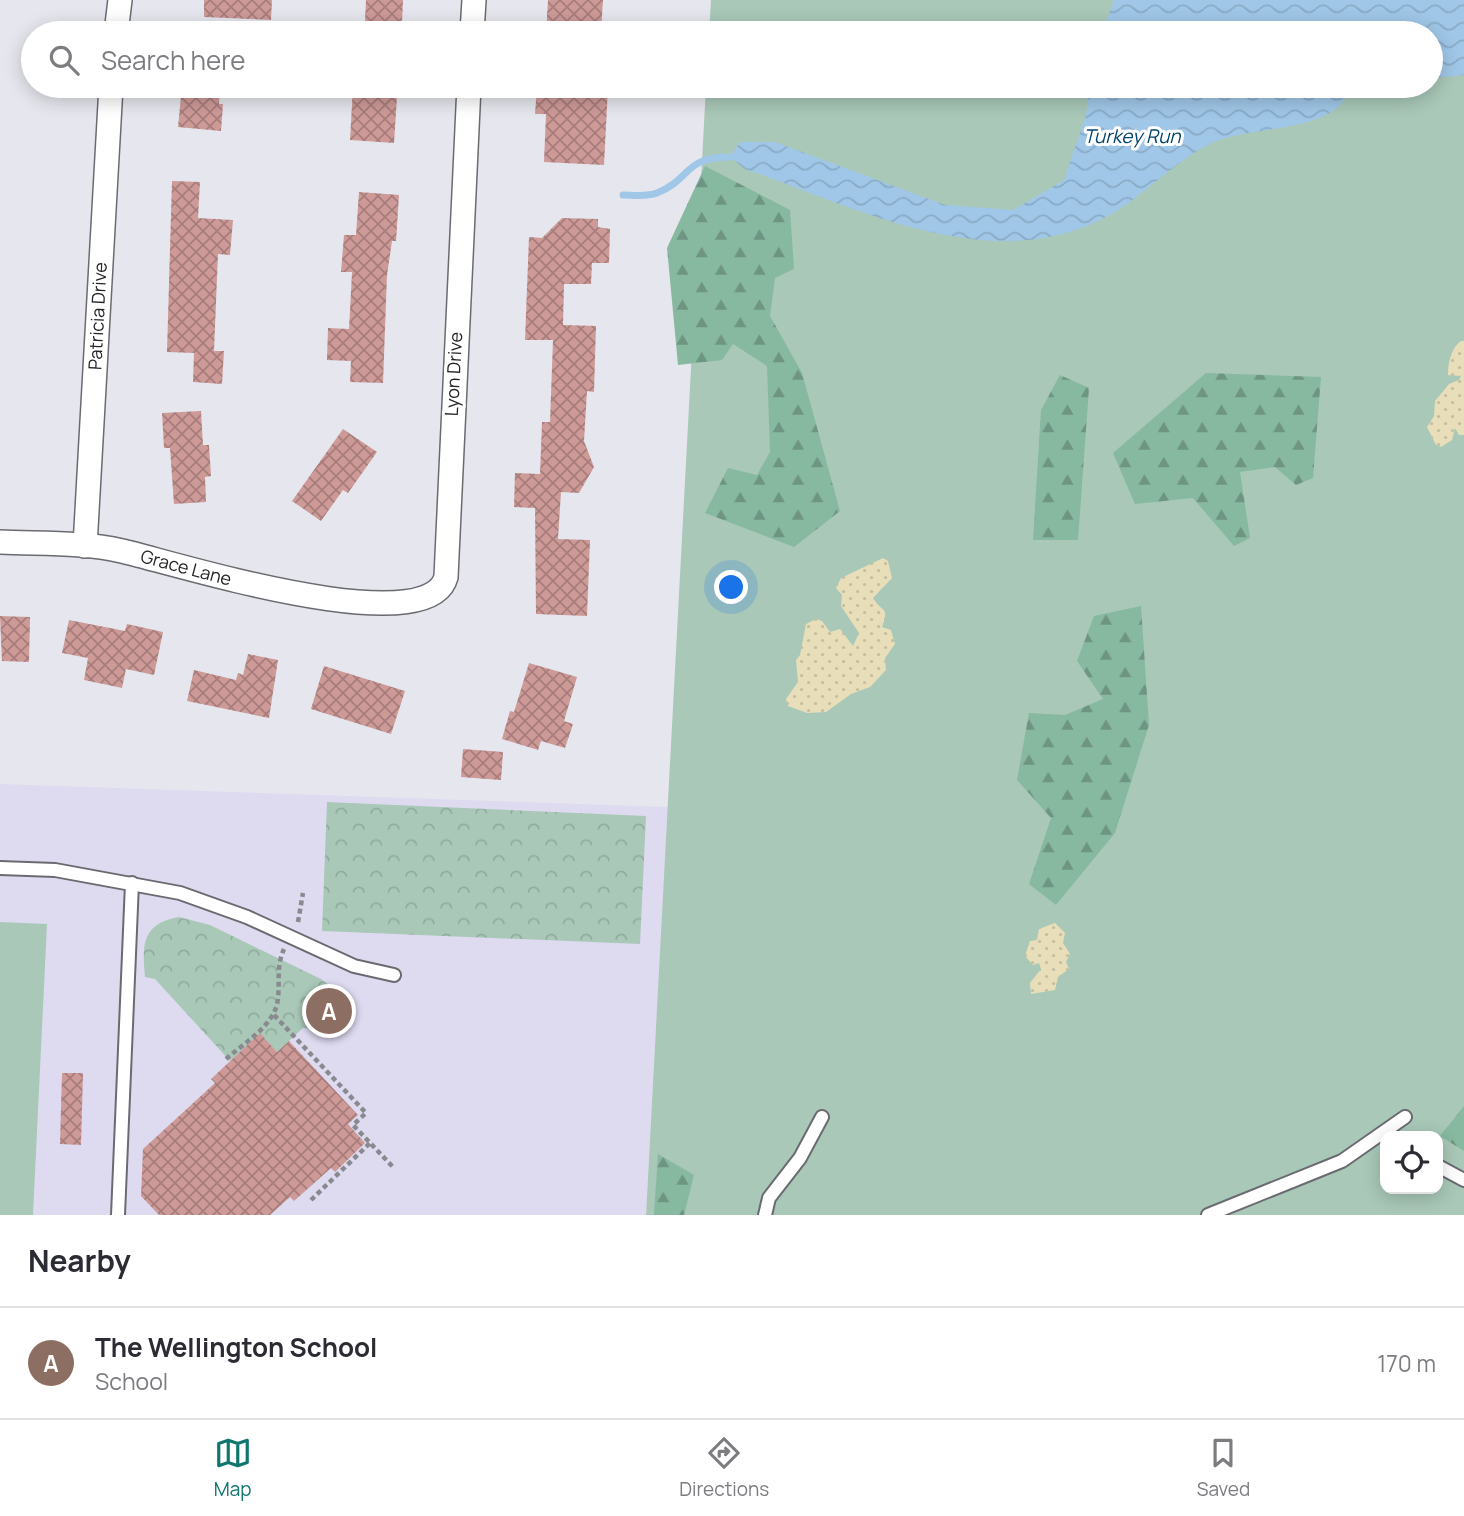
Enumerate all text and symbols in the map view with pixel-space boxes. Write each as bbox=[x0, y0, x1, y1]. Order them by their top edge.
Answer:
search box bbox=[21, 21, 1443, 98]
icon: search bbox=[45, 41, 83, 79]
text: Search here bbox=[101, 42, 246, 78]
water label: Turkey Run bbox=[1083, 123, 1181, 149]
street label: Patricia Drive bbox=[82, 261, 112, 370]
street label: Lyon Drive bbox=[439, 331, 467, 417]
street label: Grace Lane bbox=[138, 543, 234, 591]
your location bbox=[714, 570, 748, 604]
pin: A bbox=[306, 985, 352, 1037]
map controls bbox=[1380, 1131, 1443, 1194]
button: locate bbox=[1380, 1131, 1443, 1194]
text: Nearby bbox=[28, 1240, 131, 1281]
text: The Wellington School bbox=[95, 1329, 377, 1365]
text: A bbox=[43, 1347, 59, 1379]
text: 170 m bbox=[1377, 1347, 1436, 1379]
text: School bbox=[95, 1365, 168, 1397]
tab: Map bbox=[214, 1434, 252, 1502]
tab: Directions bbox=[679, 1434, 769, 1502]
tab: Saved bbox=[1197, 1434, 1250, 1502]

